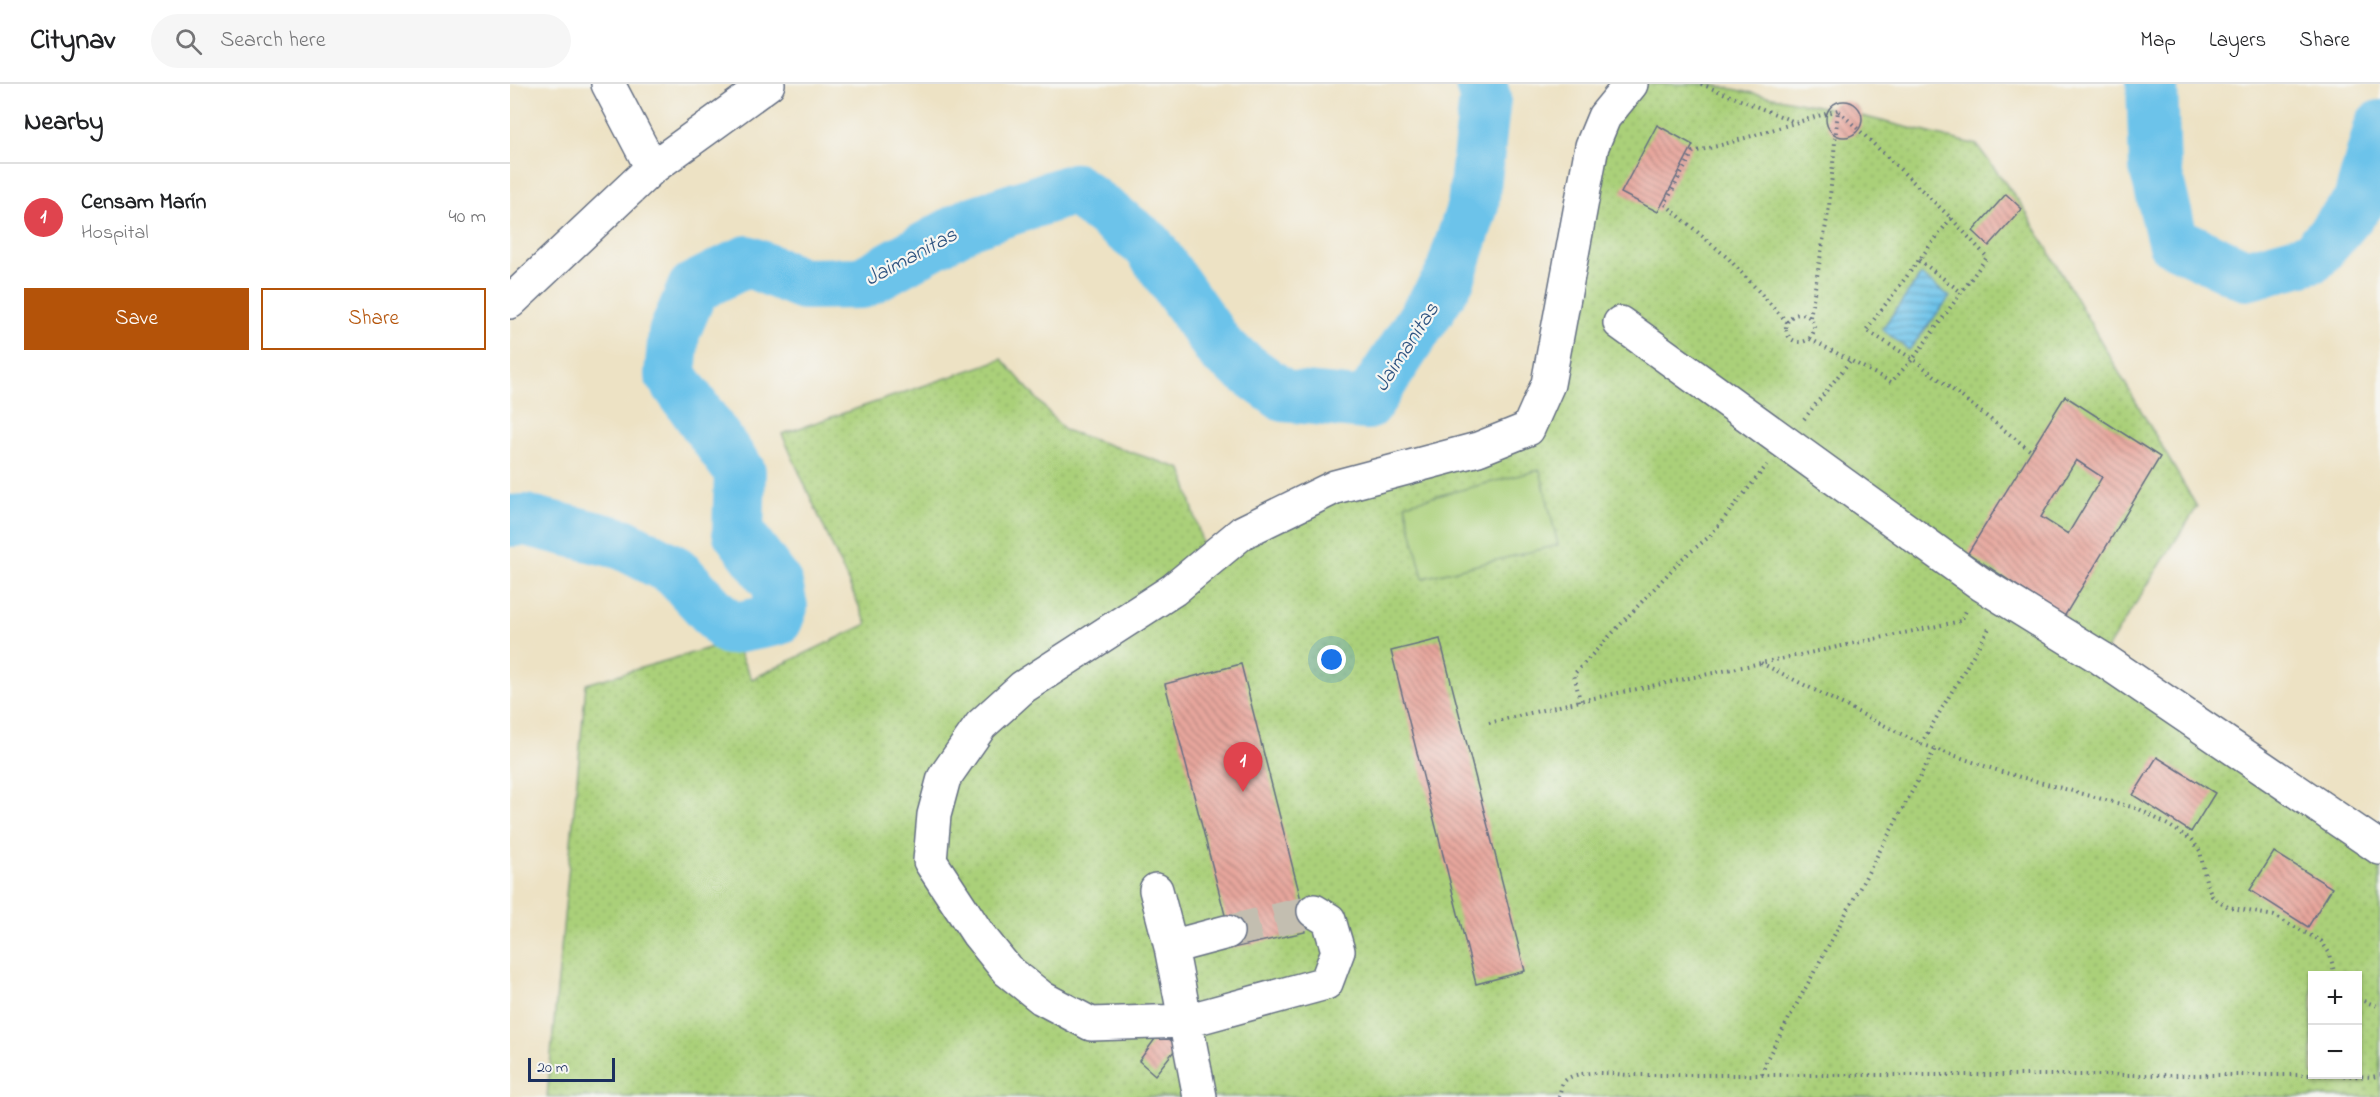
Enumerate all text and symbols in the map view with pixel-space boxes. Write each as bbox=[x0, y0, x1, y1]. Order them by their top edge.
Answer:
search box bbox=[151, 14, 571, 68]
text: Citynav bbox=[30, 21, 115, 62]
icon: search bbox=[172, 25, 205, 58]
text: Search here bbox=[220, 25, 326, 57]
text: Map bbox=[2140, 26, 2176, 56]
text: Layers bbox=[2209, 26, 2266, 56]
text: Share bbox=[2299, 26, 2350, 56]
text: Nearby bbox=[24, 104, 103, 142]
text: Censam Marín bbox=[81, 187, 206, 219]
text: 1 bbox=[40, 203, 47, 232]
text: 40 m bbox=[449, 203, 486, 232]
text: Hospital bbox=[81, 219, 149, 248]
water label: Jaimanitas bbox=[859, 219, 964, 295]
button: Save bbox=[24, 288, 249, 350]
button: Share bbox=[261, 288, 486, 350]
water label: Jaimanitas bbox=[1367, 296, 1449, 399]
your location bbox=[1317, 645, 1346, 674]
pin: 1 bbox=[1224, 742, 1262, 792]
map controls bbox=[2308, 971, 2362, 1079]
button: + bbox=[2308, 971, 2362, 1025]
button: − bbox=[2308, 1025, 2362, 1079]
scale bar bbox=[528, 1055, 615, 1082]
text: 20 m bbox=[537, 1056, 568, 1080]

